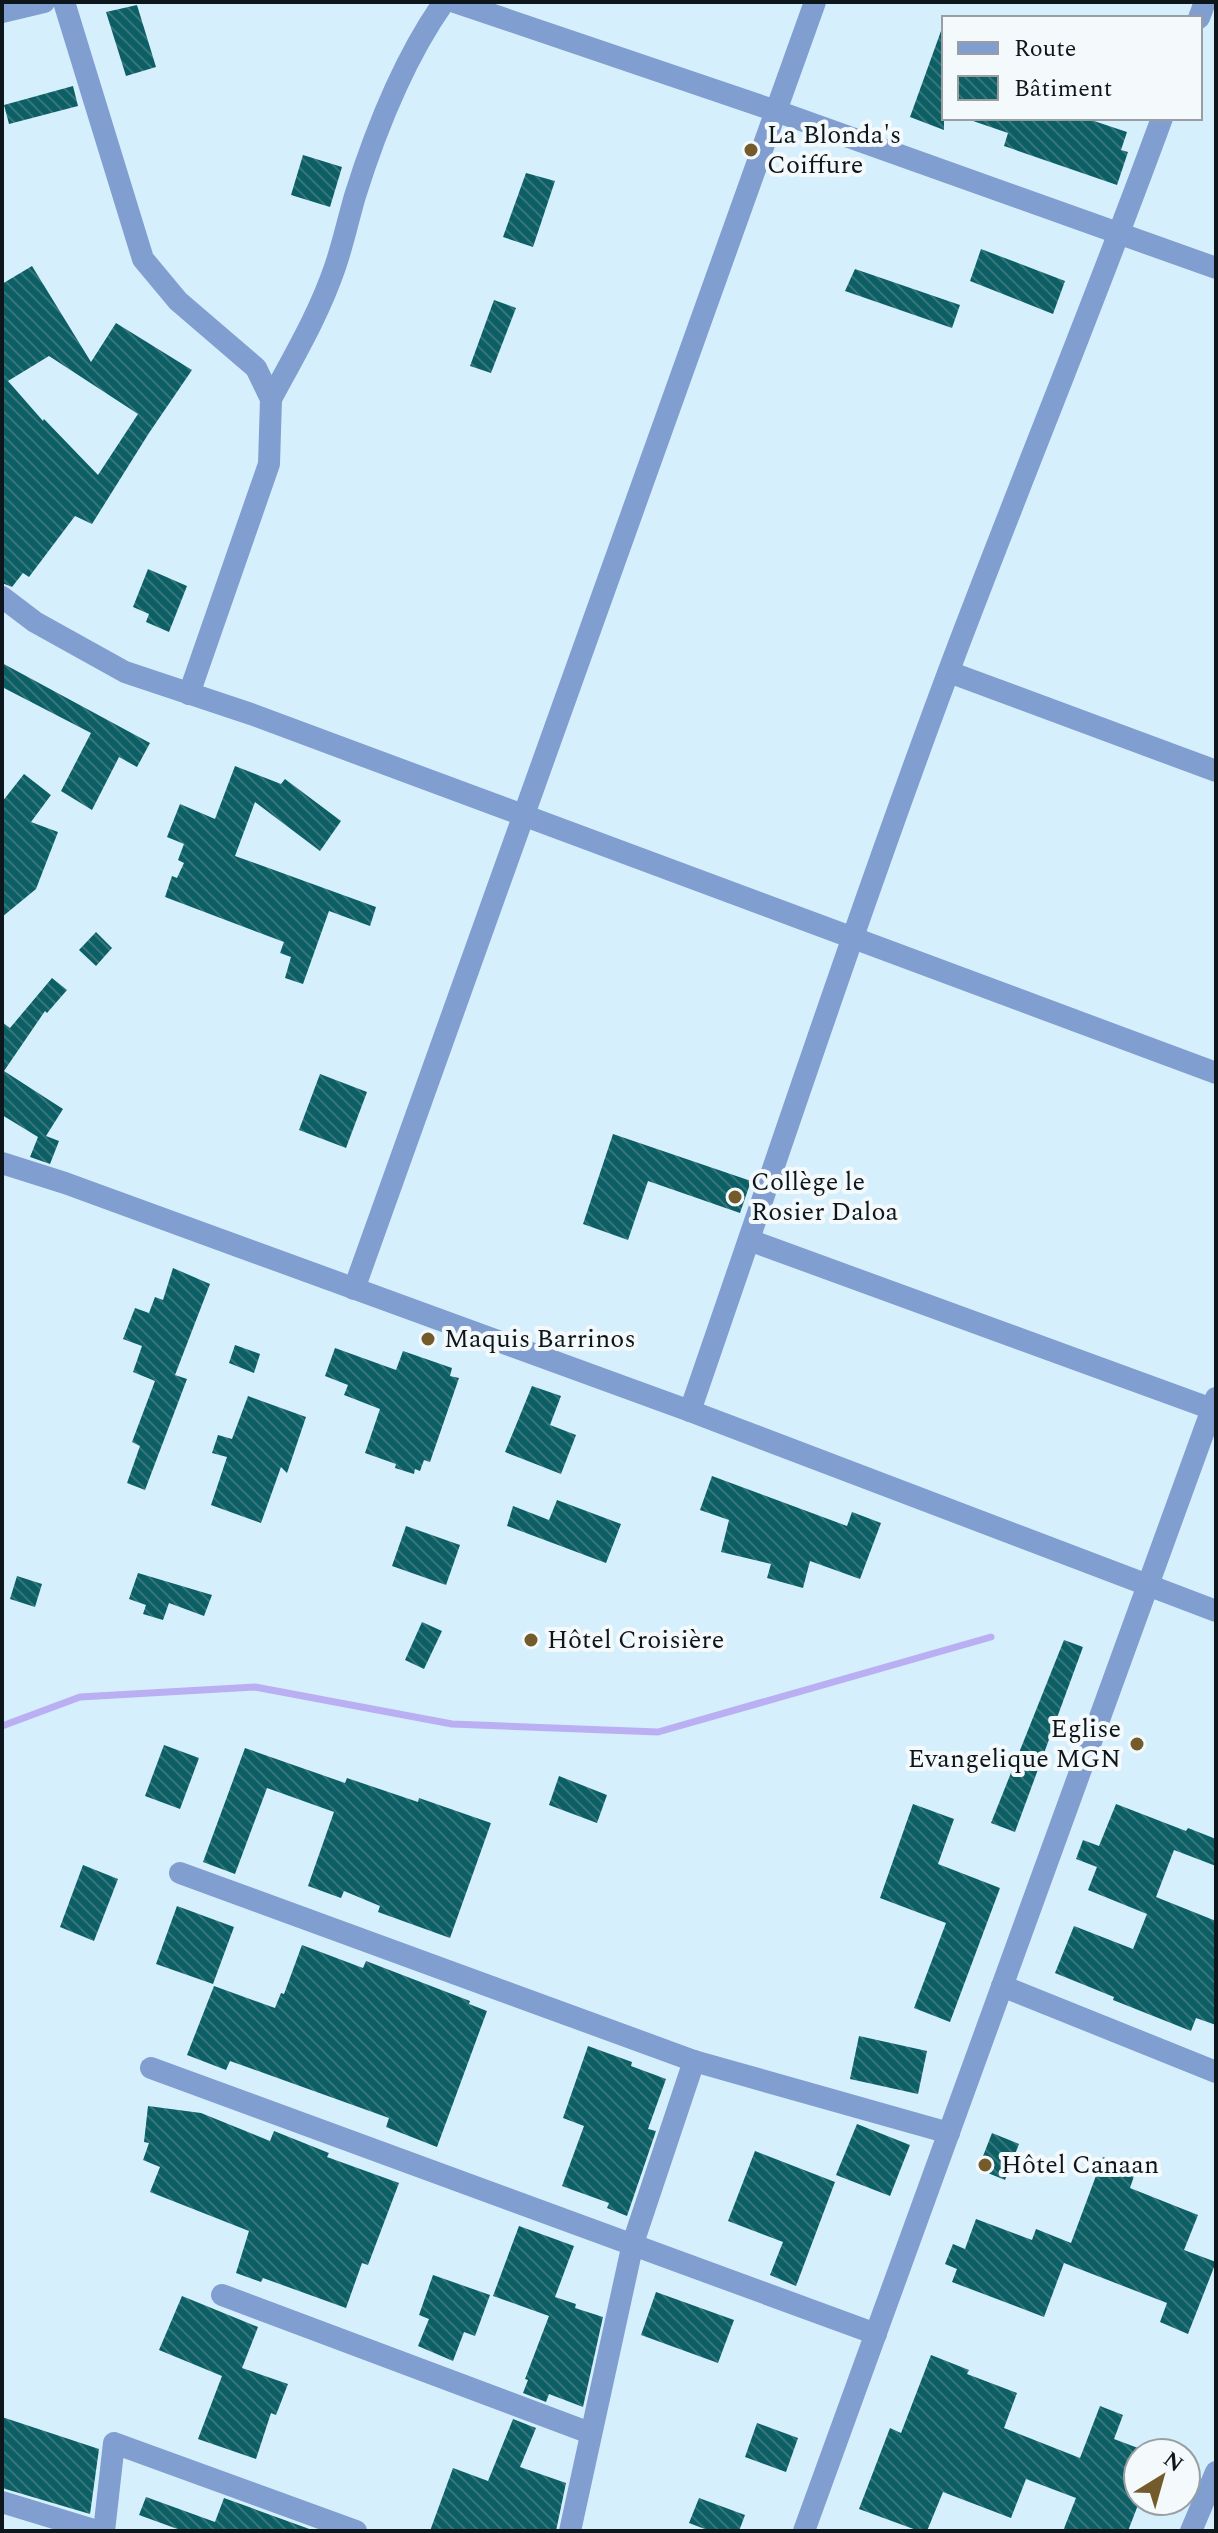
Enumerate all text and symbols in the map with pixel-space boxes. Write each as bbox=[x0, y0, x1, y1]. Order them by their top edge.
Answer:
legend bbox=[942, 16, 1202, 120]
text: Route bbox=[1014, 31, 1076, 67]
text: Bâtiment bbox=[1014, 71, 1112, 107]
place label: La Blonda's Coiffure bbox=[767, 115, 901, 185]
marker: La Blonda's Coiffure bbox=[742, 141, 760, 159]
place label: Collège le Rosier Daloa bbox=[751, 1162, 899, 1232]
marker: Collège le Rosier Daloa bbox=[726, 1188, 744, 1206]
place label: Maquis Barrinos bbox=[444, 1319, 636, 1359]
marker: Maquis Barrinos bbox=[419, 1330, 437, 1348]
place label: Hôtel Croisière bbox=[547, 1620, 724, 1660]
marker: Hôtel Croisière bbox=[522, 1631, 540, 1649]
place label: Eglise Evangelique MGN bbox=[908, 1709, 1121, 1779]
marker: Eglise Evangelique MGN bbox=[1128, 1735, 1146, 1753]
place label: Hôtel Canaan bbox=[1001, 2145, 1159, 2185]
marker: Hôtel Canaan bbox=[976, 2156, 994, 2174]
north arrow bbox=[1122, 2437, 1202, 2517]
text: N bbox=[1156, 2444, 1190, 2481]

